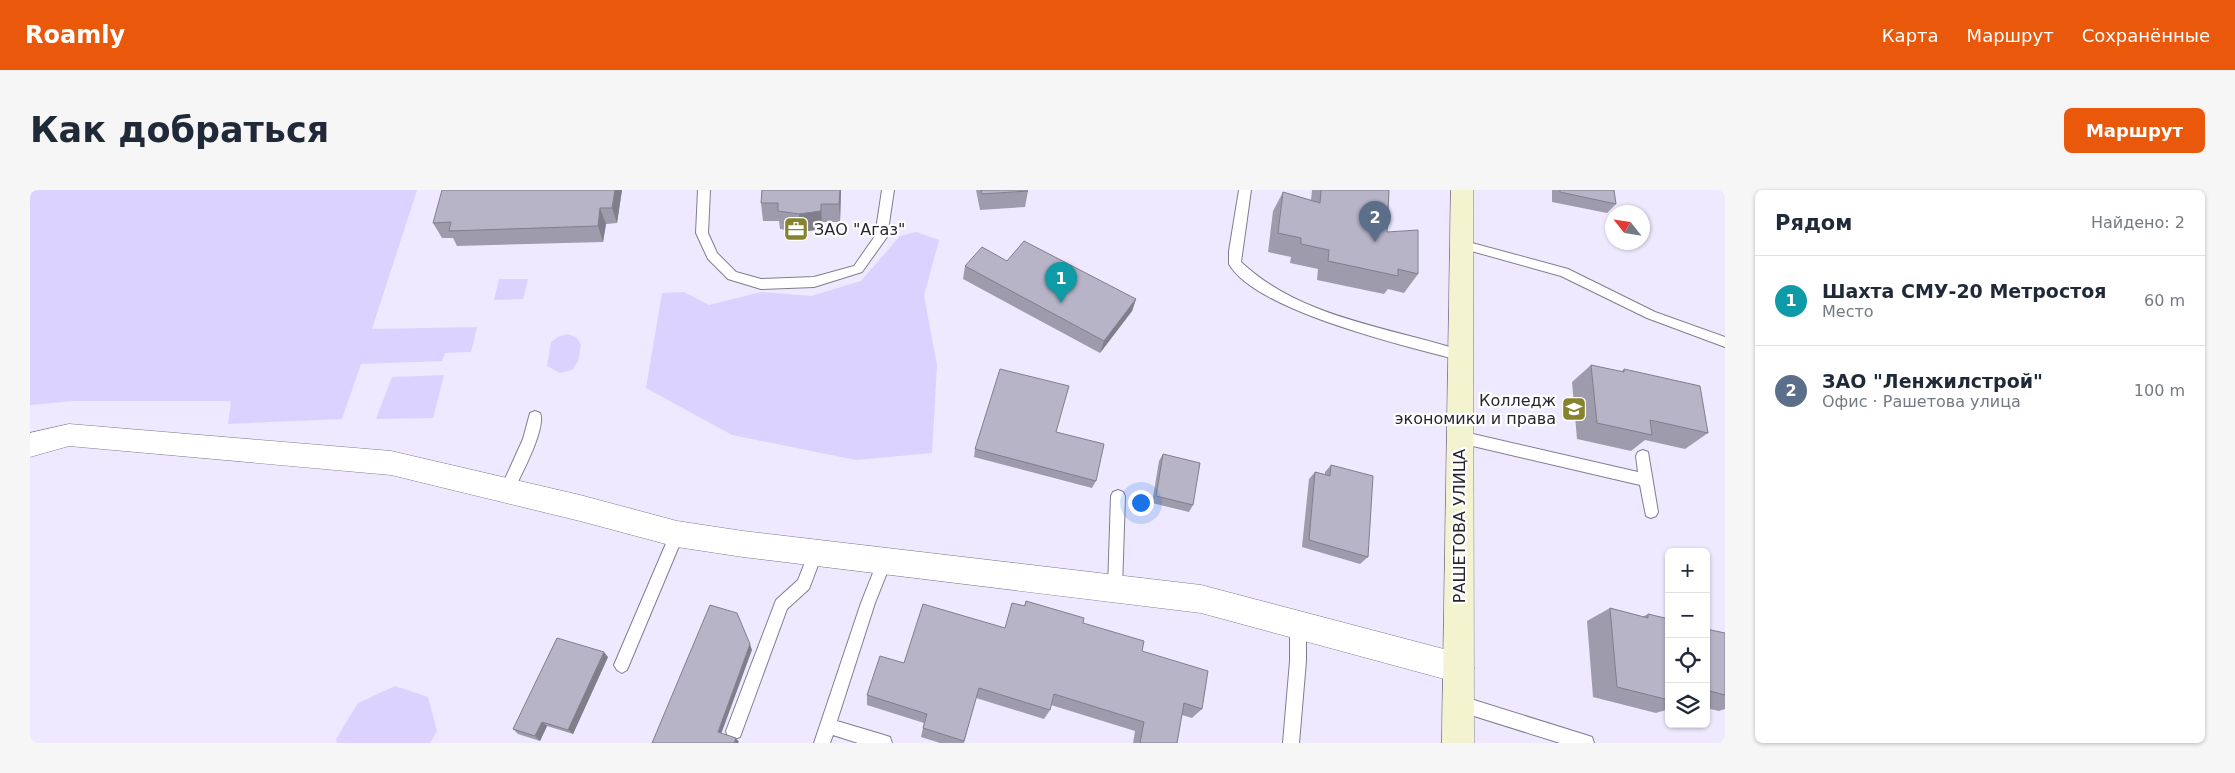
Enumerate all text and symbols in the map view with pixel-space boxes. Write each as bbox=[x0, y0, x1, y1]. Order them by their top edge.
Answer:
text: Roamly bbox=[25, 21, 125, 49]
text: Карта bbox=[1882, 25, 1939, 46]
text: Маршрут bbox=[1967, 25, 2054, 46]
text: Сохранённые bbox=[2082, 25, 2210, 46]
button: Маршрут bbox=[2064, 108, 2205, 153]
text: Как добраться bbox=[30, 110, 329, 150]
pin: 2 bbox=[1359, 201, 1391, 242]
north arrow bbox=[1605, 205, 1650, 250]
text: Рядом bbox=[1775, 211, 1852, 235]
text: Найдено: 2 bbox=[2091, 213, 2185, 232]
office icon: ЗАО "Агаз" bbox=[783, 216, 809, 242]
place label: ЗАО "Агаз" bbox=[814, 220, 905, 239]
pin: 1 bbox=[1045, 262, 1077, 303]
text: Шахта СМУ-20 Метростоя bbox=[1822, 280, 2106, 302]
text: 1 bbox=[1785, 291, 1797, 310]
text: 60 m bbox=[2144, 291, 2185, 310]
text: Место bbox=[1822, 302, 1874, 321]
text: ЗАО "Ленжилстрой" bbox=[1822, 370, 2043, 392]
text: 2 bbox=[1785, 381, 1797, 400]
text: 100 m bbox=[2134, 381, 2185, 400]
place label: Колледж экономики и права bbox=[1395, 391, 1556, 428]
text: Офис · Рашетова улица bbox=[1822, 392, 2021, 411]
school or university icon: Колледж экономики и права bbox=[1561, 396, 1587, 422]
street label: РАШЕТОВА УЛИЦА bbox=[1450, 449, 1469, 603]
your location bbox=[1128, 490, 1154, 516]
map controls bbox=[1665, 548, 1710, 728]
button: + bbox=[1665, 548, 1710, 593]
button: − bbox=[1665, 593, 1710, 638]
button: locate bbox=[1665, 638, 1710, 683]
button: layers bbox=[1665, 683, 1710, 728]

